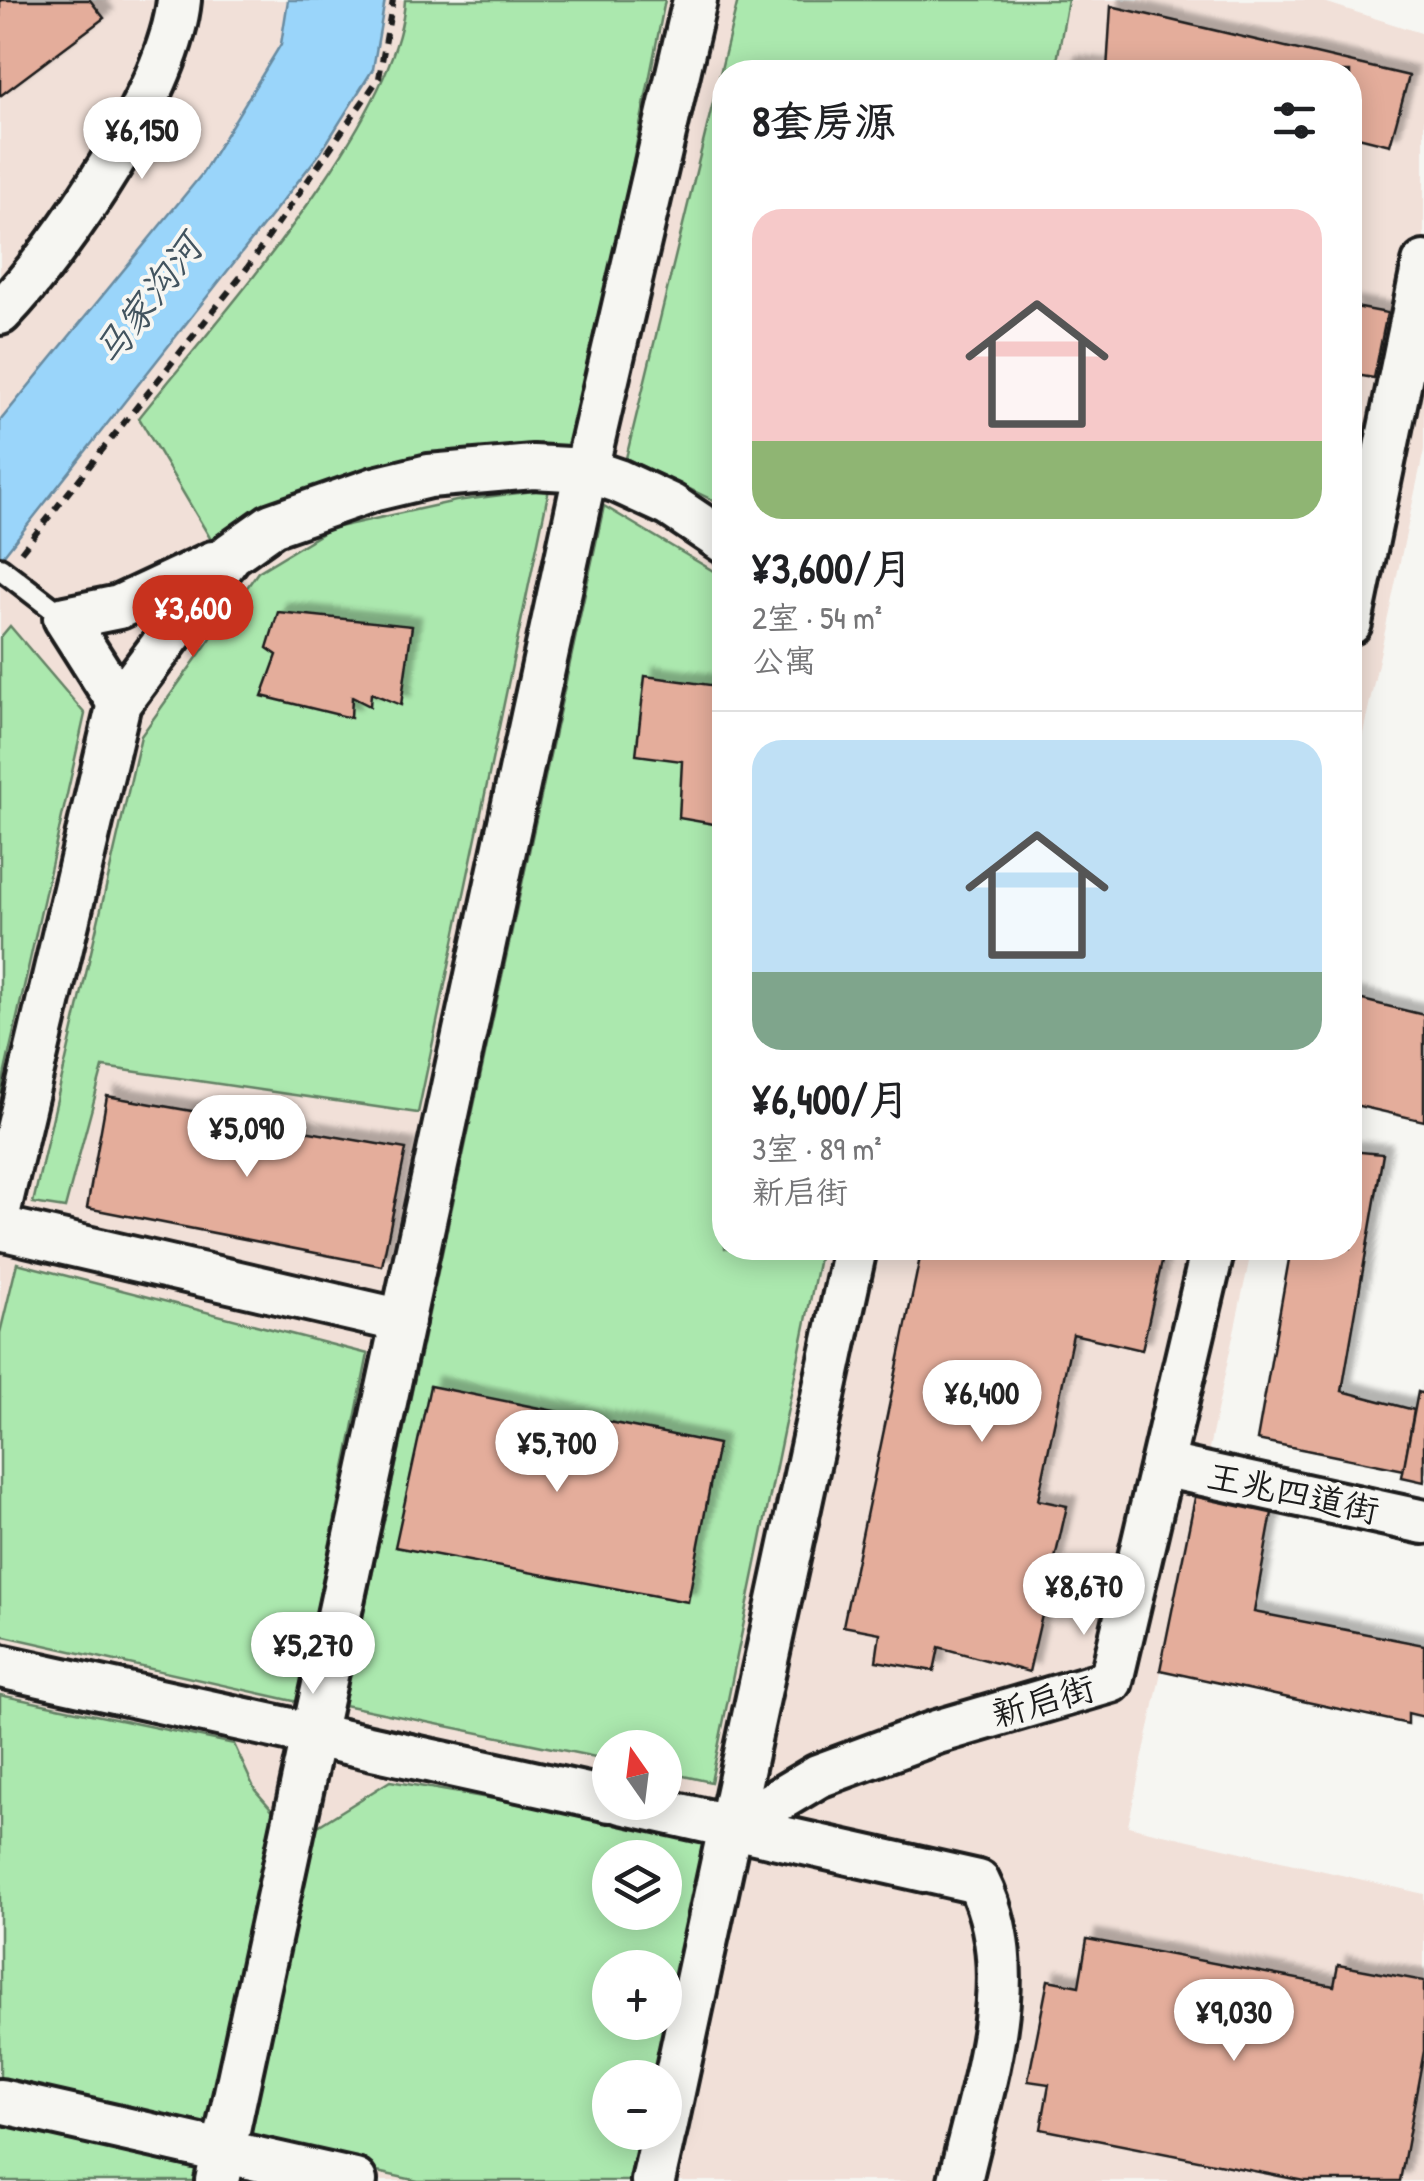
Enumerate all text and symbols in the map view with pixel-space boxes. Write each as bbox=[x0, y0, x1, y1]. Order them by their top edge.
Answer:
text: 8套房源 bbox=[752, 92, 896, 149]
icon: filters bbox=[1267, 93, 1322, 148]
pin: ¥6,150 bbox=[61, 97, 223, 182]
text: ¥6,150 bbox=[105, 108, 179, 151]
water label: 马家沟河 bbox=[81, 218, 217, 376]
icon: home bbox=[947, 274, 1127, 454]
text: ¥3,600/月 bbox=[752, 539, 913, 596]
pin: ¥3,600 bbox=[112, 575, 274, 660]
text: ¥3,600 bbox=[154, 586, 232, 629]
text: 2室 · 54 m² bbox=[752, 596, 882, 639]
text: 公寓 bbox=[752, 639, 816, 682]
icon: home bbox=[947, 805, 1127, 985]
text: ¥6,400/月 bbox=[752, 1070, 910, 1127]
pin: ¥5,090 bbox=[166, 1095, 328, 1180]
text: ¥5,090 bbox=[209, 1106, 285, 1149]
text: 3室 · 89 m² bbox=[752, 1127, 882, 1170]
text: 新启街 bbox=[752, 1170, 848, 1213]
pin: ¥6,400 bbox=[901, 1360, 1063, 1445]
text: ¥6,400 bbox=[945, 1371, 1019, 1414]
pin: ¥5,700 bbox=[476, 1410, 638, 1495]
text: ¥5,700 bbox=[517, 1421, 597, 1464]
street label: 王兆四道街 bbox=[1203, 1451, 1384, 1534]
pin: ¥8,670 bbox=[1003, 1553, 1165, 1638]
text: ¥8,670 bbox=[1045, 1564, 1123, 1607]
pin: ¥5,270 bbox=[232, 1612, 394, 1697]
text: ¥5,270 bbox=[273, 1623, 353, 1666]
street label: 新启街 bbox=[986, 1663, 1100, 1738]
north arrow bbox=[592, 1730, 682, 1820]
map controls bbox=[592, 1730, 682, 2150]
button: layers bbox=[592, 1840, 682, 1930]
button: + bbox=[592, 1950, 682, 2040]
pin: ¥9,030 bbox=[1153, 1979, 1315, 2064]
text: ¥9,030 bbox=[1196, 1990, 1272, 2033]
button: − bbox=[592, 2060, 682, 2150]

